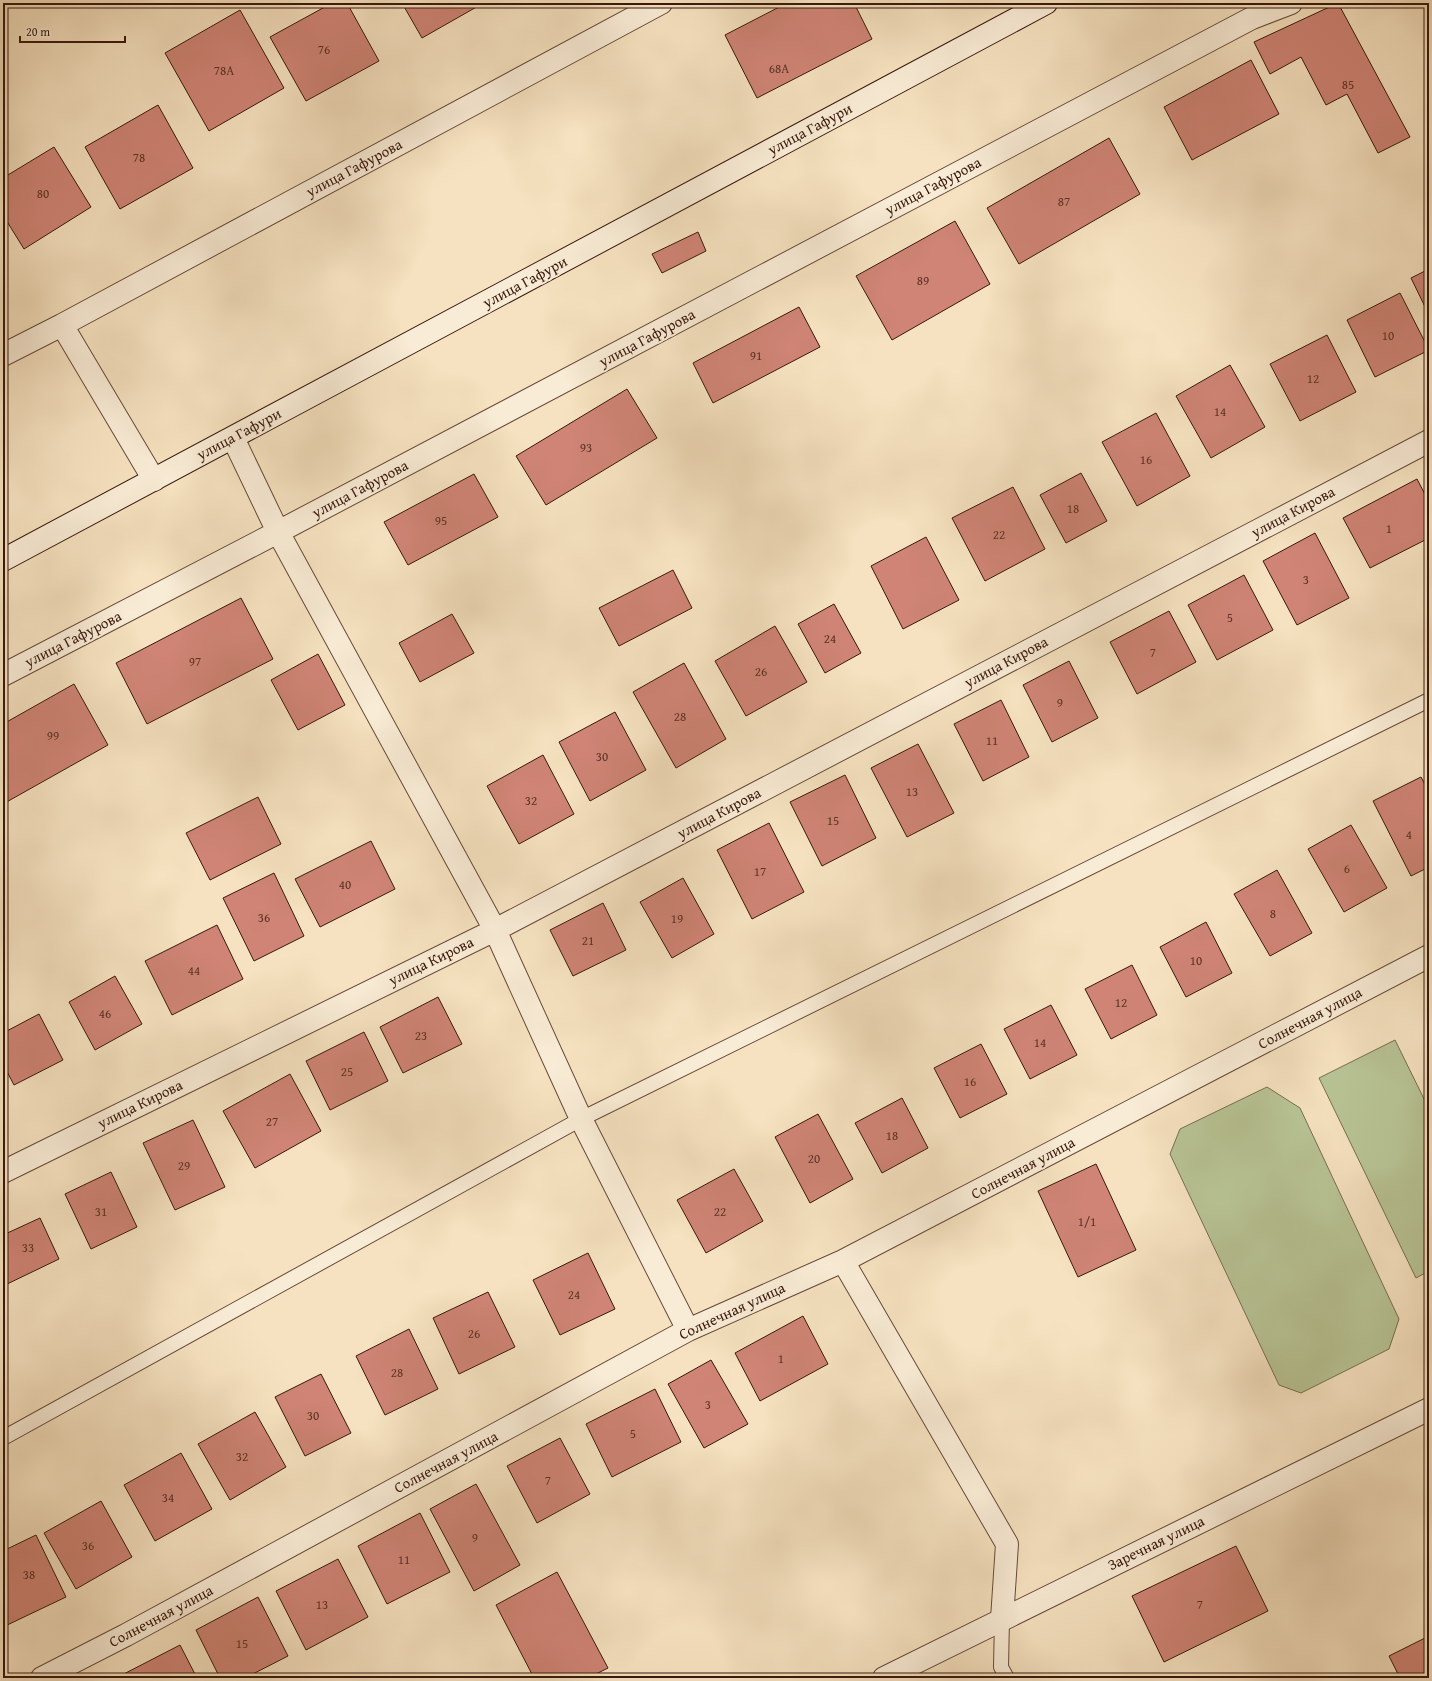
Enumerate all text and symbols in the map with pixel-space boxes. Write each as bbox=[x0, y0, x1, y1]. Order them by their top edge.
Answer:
scale bar bbox=[20, 18, 125, 44]
text: 20 m bbox=[26, 23, 50, 40]
house number: 76 bbox=[318, 40, 330, 59]
house number: 68А bbox=[769, 59, 789, 78]
house number: 78А bbox=[214, 61, 234, 80]
house number: 85 bbox=[1342, 75, 1354, 94]
street label: улица Гафури bbox=[763, 97, 856, 160]
street label: улица Гафурова bbox=[301, 133, 406, 202]
house number: 78 bbox=[133, 148, 145, 167]
street label: улица Гафурова bbox=[880, 151, 985, 220]
house number: 80 bbox=[37, 184, 49, 203]
house number: 87 bbox=[1058, 192, 1070, 211]
street label: улица Гафури bbox=[478, 250, 571, 313]
house number: 89 bbox=[917, 271, 929, 290]
street label: улица Гафурова bbox=[594, 303, 699, 372]
house number: 10 bbox=[1382, 326, 1394, 345]
house number: 91 bbox=[750, 346, 762, 365]
house number: 12 bbox=[1307, 369, 1319, 388]
street label: улица Гафури bbox=[192, 402, 285, 465]
house number: 14 bbox=[1214, 402, 1226, 421]
house number: 93 bbox=[580, 438, 592, 457]
house number: 16 bbox=[1140, 450, 1152, 469]
street label: улица Гафурова bbox=[307, 454, 412, 523]
street label: улица Кирова bbox=[1246, 480, 1339, 543]
house number: 18 bbox=[1067, 499, 1079, 518]
house number: 95 bbox=[435, 511, 447, 530]
house number: 1 bbox=[1386, 519, 1392, 538]
house number: 22 bbox=[993, 525, 1005, 544]
house number: 3 bbox=[1303, 570, 1309, 589]
street label: улица Гафурова bbox=[20, 605, 126, 672]
house number: 5 bbox=[1227, 608, 1233, 627]
house number: 24 bbox=[824, 629, 836, 648]
street label: улица Кирова bbox=[959, 630, 1052, 693]
house number: 7 bbox=[1150, 643, 1156, 662]
house number: 97 bbox=[189, 652, 201, 671]
house number: 26 bbox=[755, 662, 767, 681]
house number: 9 bbox=[1057, 693, 1063, 712]
house number: 28 bbox=[674, 707, 686, 726]
house number: 99 bbox=[47, 726, 59, 745]
house number: 11 bbox=[986, 731, 998, 750]
house number: 30 bbox=[596, 747, 608, 766]
street label: улица Кирова bbox=[672, 781, 765, 844]
house number: 13 bbox=[906, 782, 918, 801]
house number: 32 bbox=[525, 791, 537, 810]
house number: 15 bbox=[827, 811, 839, 830]
house number: 4 bbox=[1406, 825, 1412, 844]
house number: 6 bbox=[1344, 859, 1350, 878]
house number: 17 bbox=[754, 862, 766, 881]
house number: 40 bbox=[339, 875, 351, 894]
house number: 8 bbox=[1270, 904, 1276, 923]
house number: 36 bbox=[258, 908, 270, 927]
house number: 19 bbox=[671, 909, 683, 928]
street label: улица Кирова bbox=[384, 931, 478, 991]
house number: 21 bbox=[582, 931, 594, 950]
house number: 10 bbox=[1190, 951, 1202, 970]
house number: 44 bbox=[188, 961, 200, 980]
street label: Солнечная улица bbox=[1254, 981, 1366, 1054]
house number: 12 bbox=[1115, 993, 1127, 1012]
house number: 46 bbox=[99, 1004, 111, 1023]
house number: 23 bbox=[415, 1026, 427, 1045]
house number: 14 bbox=[1034, 1033, 1046, 1052]
house number: 25 bbox=[341, 1062, 353, 1081]
house number: 16 bbox=[964, 1072, 976, 1091]
street label: улица Кирова bbox=[93, 1074, 187, 1134]
house number: 27 bbox=[266, 1112, 278, 1131]
house number: 18 bbox=[886, 1126, 898, 1145]
street label: Солнечная улица bbox=[967, 1131, 1079, 1204]
house number: 20 bbox=[808, 1149, 820, 1168]
house number: 29 bbox=[178, 1156, 190, 1175]
house number: 31 bbox=[95, 1202, 107, 1221]
house number: 22 bbox=[714, 1202, 726, 1221]
house number: 1/1 bbox=[1078, 1212, 1096, 1231]
house number: 33 bbox=[22, 1238, 34, 1257]
street label: Солнечная улица bbox=[675, 1276, 789, 1344]
house number: 24 bbox=[568, 1285, 580, 1304]
house number: 26 bbox=[468, 1324, 480, 1343]
house number: 1 bbox=[778, 1349, 784, 1368]
house number: 28 bbox=[391, 1363, 403, 1382]
house number: 3 bbox=[705, 1395, 711, 1414]
house number: 30 bbox=[307, 1406, 319, 1425]
house number: 5 bbox=[630, 1424, 636, 1443]
street label: Солнечная улица bbox=[390, 1425, 502, 1498]
house number: 32 bbox=[236, 1447, 248, 1466]
house number: 7 bbox=[545, 1471, 551, 1490]
house number: 34 bbox=[162, 1488, 174, 1507]
street label: Заречная улица bbox=[1104, 1510, 1208, 1575]
house number: 9 bbox=[472, 1528, 478, 1547]
house number: 36 bbox=[82, 1536, 94, 1555]
house number: 11 bbox=[398, 1550, 410, 1569]
house number: 38 bbox=[23, 1565, 35, 1584]
street label: Солнечная улица bbox=[105, 1579, 217, 1652]
house number: 13 bbox=[316, 1595, 328, 1614]
house number: 7 bbox=[1197, 1595, 1203, 1614]
house number: 15 bbox=[236, 1634, 248, 1653]

